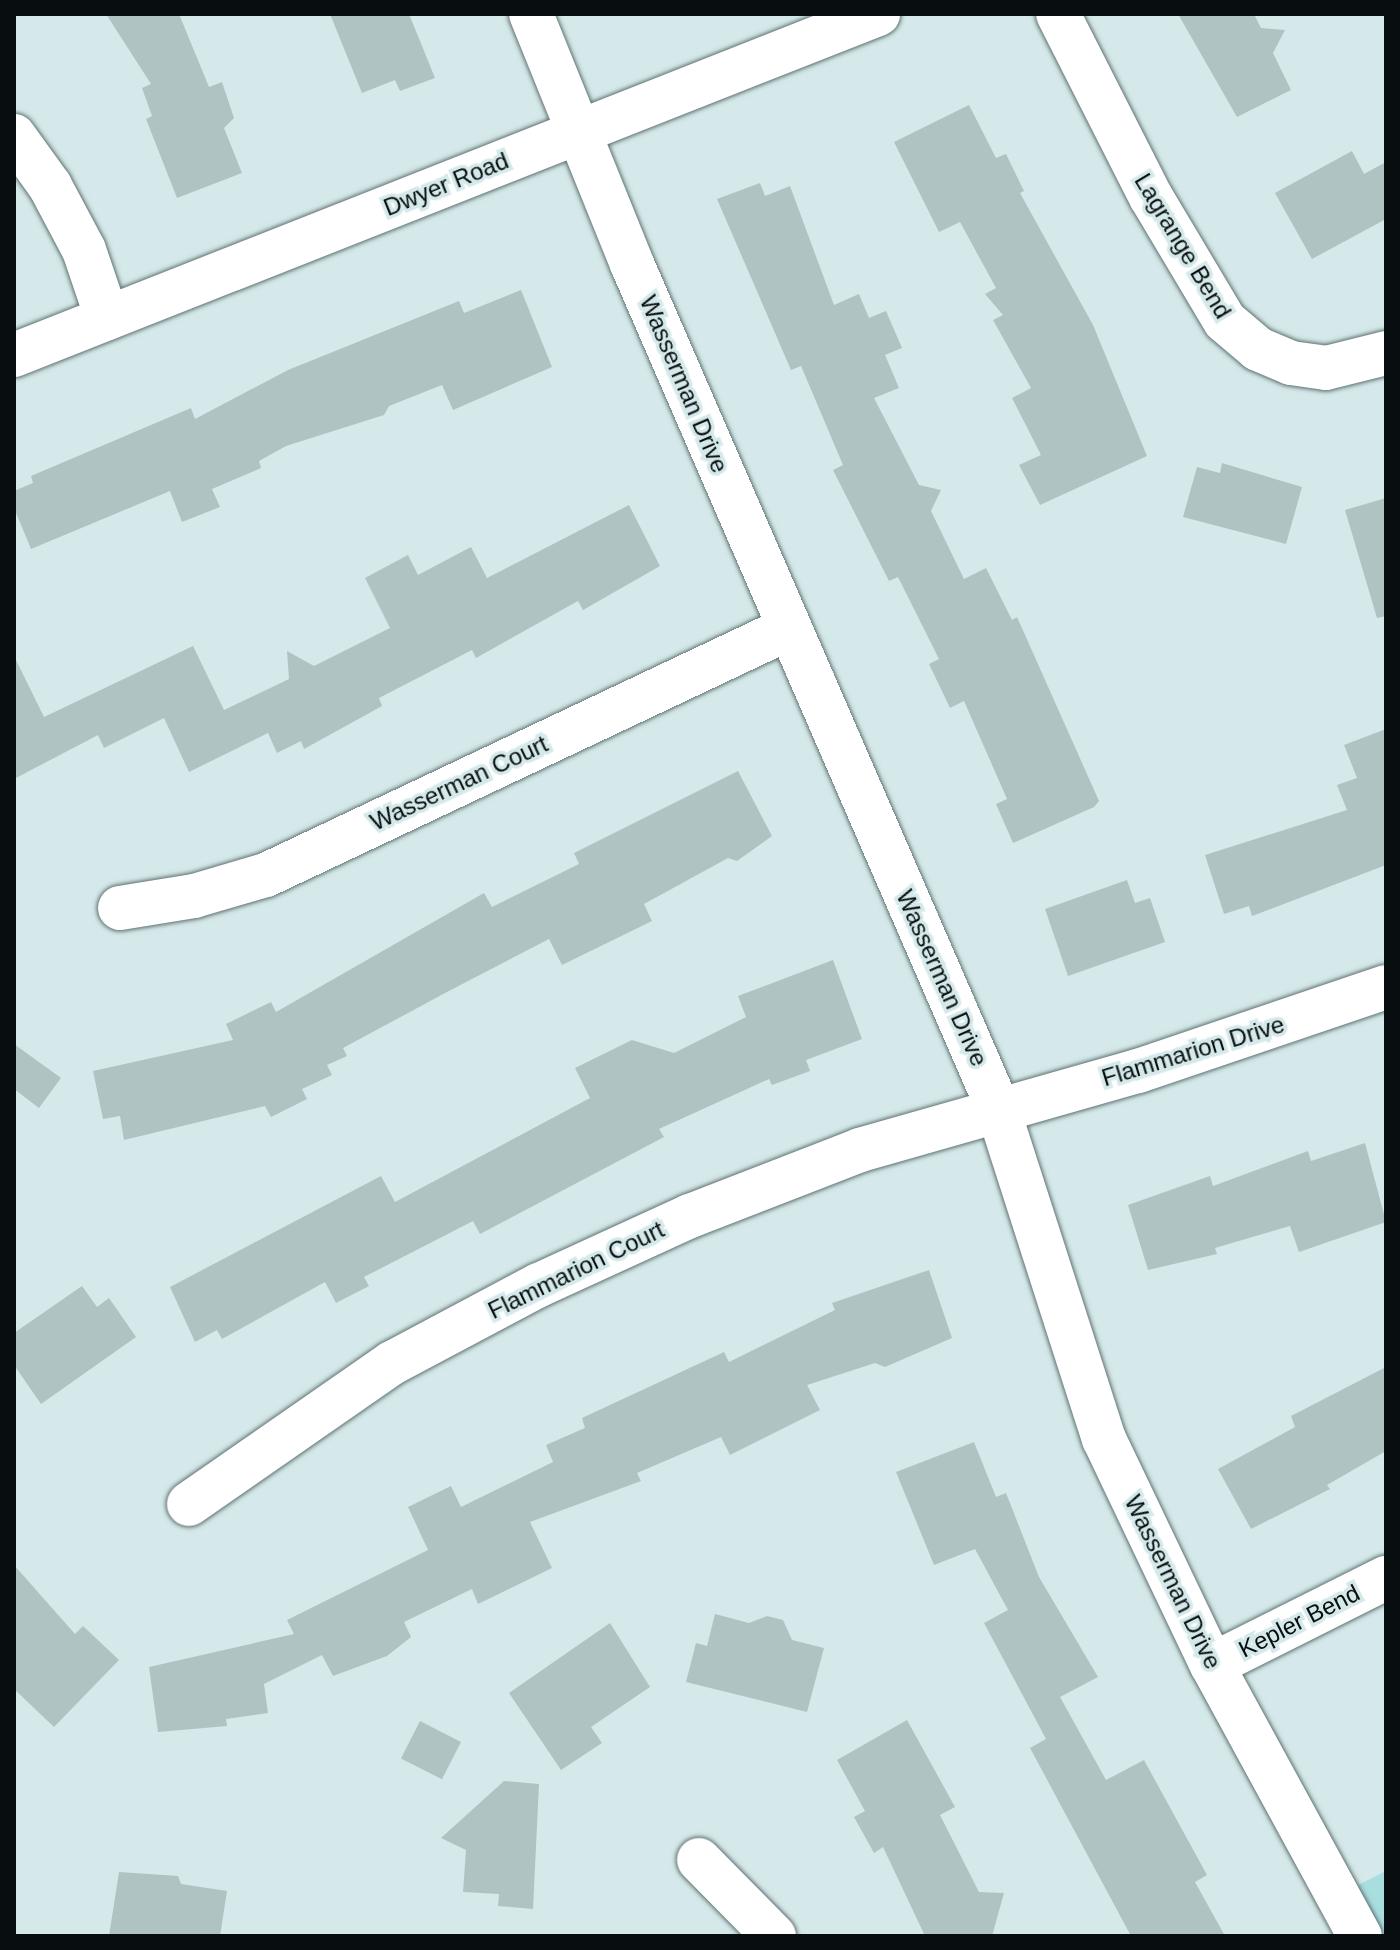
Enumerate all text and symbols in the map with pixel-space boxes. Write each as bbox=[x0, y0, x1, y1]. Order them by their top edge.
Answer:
street label: Dwyer Road bbox=[379, 146, 513, 222]
street label: Lagrange Bend bbox=[1128, 168, 1238, 324]
street label: Wasserman Drive bbox=[634, 291, 734, 477]
street label: Wasserman Court bbox=[366, 729, 552, 837]
street label: Wasserman Drive bbox=[890, 885, 994, 1071]
street label: Flammarion Drive bbox=[1098, 1010, 1288, 1092]
street label: Flammarion Court bbox=[483, 1215, 669, 1325]
street label: Wasserman Drive bbox=[1118, 1490, 1228, 1674]
street label: Kepler Bend bbox=[1234, 1578, 1364, 1664]

